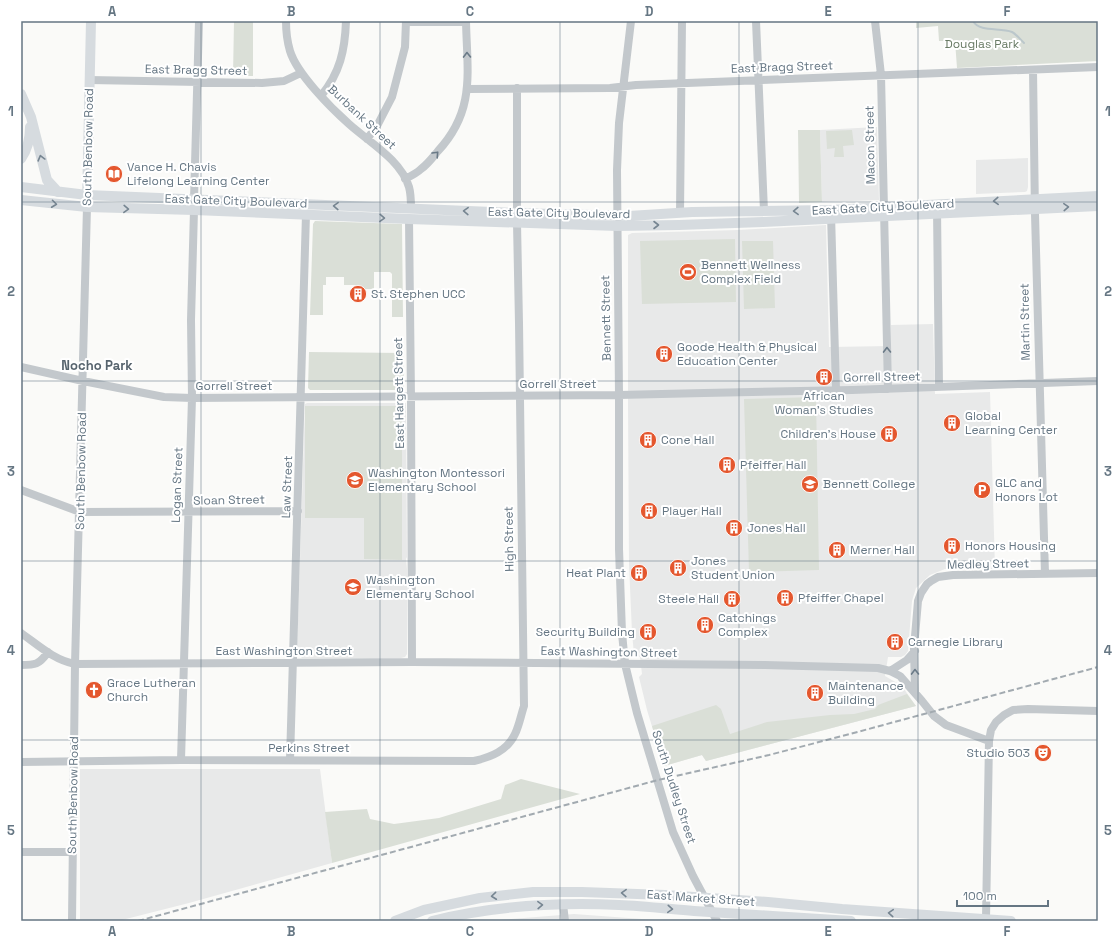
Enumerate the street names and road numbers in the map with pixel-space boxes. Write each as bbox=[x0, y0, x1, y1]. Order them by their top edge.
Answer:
street label: East Bragg Street bbox=[730, 57, 834, 77]
street label: East Bragg Street bbox=[145, 61, 247, 79]
street label: Burbank Street bbox=[324, 81, 400, 153]
street label: South Benbow Road bbox=[79, 88, 97, 206]
street label: Macon Street bbox=[861, 105, 879, 185]
street label: East Gate City Boulevard bbox=[164, 191, 308, 211]
street label: East Gate City Boulevard bbox=[811, 195, 955, 219]
street label: East Gate City Boulevard bbox=[488, 204, 630, 222]
street label: Bennett Street bbox=[597, 275, 615, 361]
street label: Martin Street bbox=[1016, 283, 1034, 361]
street label: East Hargett Street bbox=[390, 337, 408, 449]
street label: Gorrell Street bbox=[843, 368, 921, 386]
street label: Gorrell Street bbox=[520, 376, 596, 392]
street label: Gorrell Street bbox=[196, 378, 272, 394]
street label: South Benbow Road bbox=[72, 412, 90, 530]
street label: Logan Street bbox=[168, 447, 186, 523]
street label: Law Street bbox=[278, 455, 296, 519]
street label: Sloan Street bbox=[193, 491, 265, 509]
street label: High Street bbox=[500, 506, 518, 572]
street label: Medley Street bbox=[947, 555, 1029, 573]
street label: East Washington Street bbox=[215, 643, 353, 659]
street label: East Washington Street bbox=[540, 643, 678, 661]
street label: South Dudley Street bbox=[648, 728, 700, 846]
street label: South Benbow Road bbox=[64, 736, 82, 854]
street label: Perkins Street bbox=[268, 740, 350, 756]
street label: East Market Street bbox=[646, 886, 756, 910]

